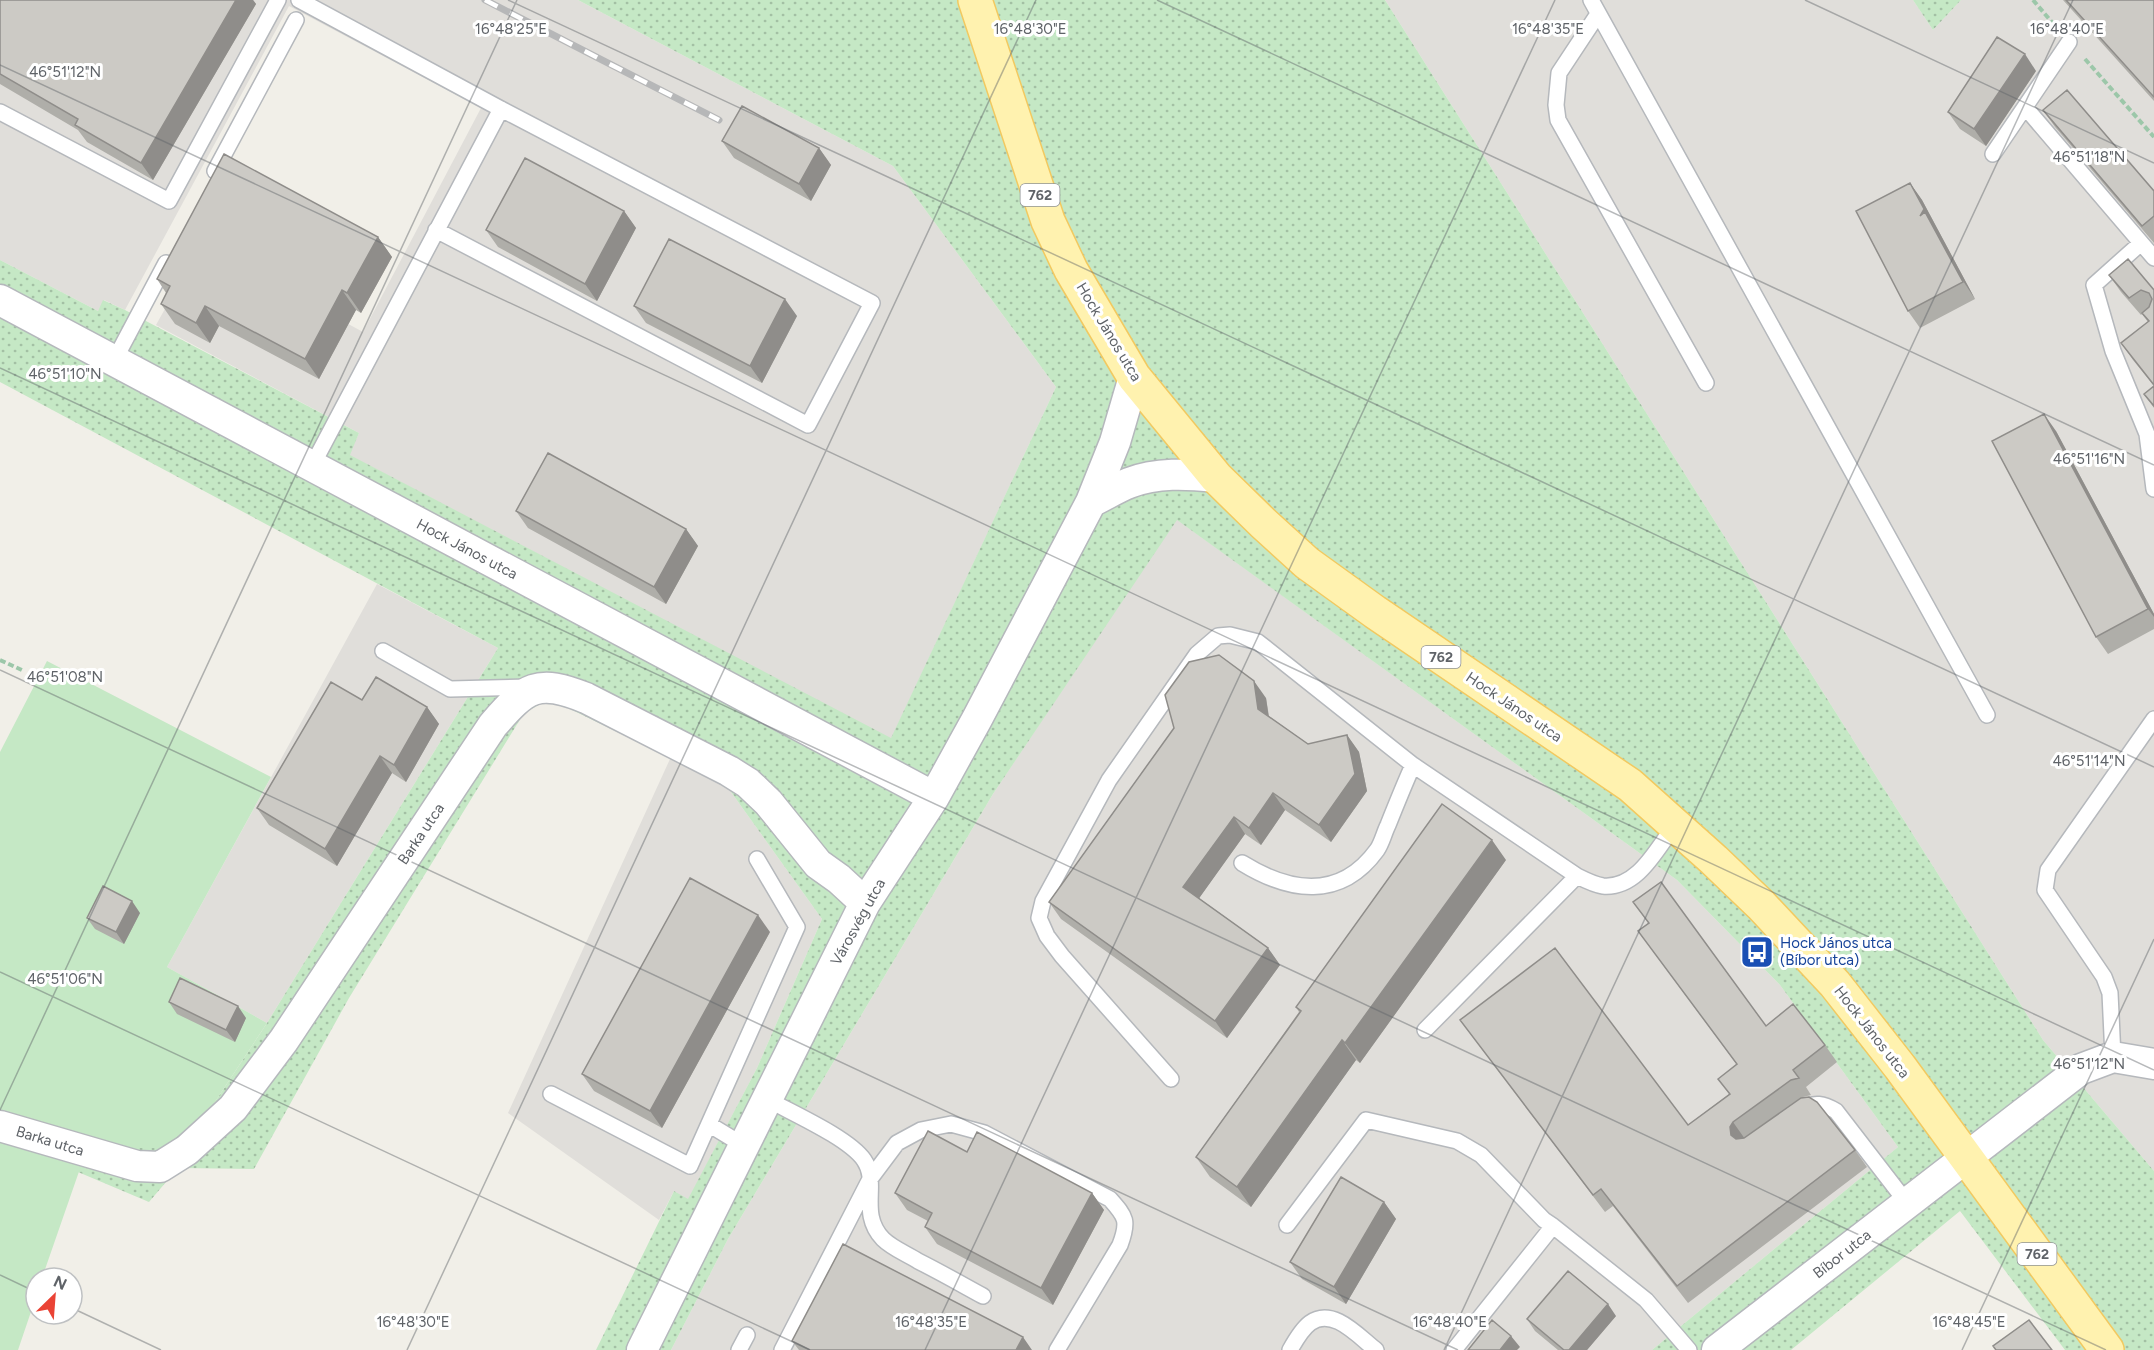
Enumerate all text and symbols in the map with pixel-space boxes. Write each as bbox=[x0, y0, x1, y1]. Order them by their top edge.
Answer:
text: 16°48'25"E bbox=[475, 20, 547, 38]
text: 16°48'30"E bbox=[993, 20, 1067, 38]
text: 16°48'35"E bbox=[1512, 20, 1584, 38]
text: 16°48'40"E bbox=[2030, 20, 2104, 38]
text: 46°51'12"N bbox=[29, 63, 101, 81]
text: 46°51'18"N bbox=[2053, 148, 2125, 166]
road number: 762 bbox=[1020, 184, 1060, 206]
street label: Hock János utca bbox=[1072, 279, 1146, 385]
text: 46°51'10"N bbox=[28, 365, 102, 383]
text: 46°51'16"N bbox=[2053, 450, 2125, 468]
street label: Hock János utca bbox=[413, 515, 521, 583]
road number: 762 bbox=[1422, 646, 1460, 668]
text: 46°51'08"N bbox=[27, 668, 103, 686]
street label: Hock János utca bbox=[1463, 668, 1565, 746]
text: 46°51'14"N bbox=[2052, 752, 2126, 770]
street label: Barka utca bbox=[394, 800, 448, 868]
street label: Városvég utca bbox=[827, 876, 889, 968]
bus stop icon: Hock János utca (Bíbor utca) bbox=[1739, 934, 1775, 970]
place label: Hock János utca (Bíbor utca) bbox=[1780, 934, 1892, 969]
text: 46°51'06"N bbox=[27, 970, 103, 988]
street label: Hock János utca bbox=[1830, 982, 1914, 1082]
text: 46°51'12"N bbox=[2053, 1055, 2125, 1073]
street label: Barka utca bbox=[14, 1122, 86, 1160]
street label: Bíbor utca bbox=[1809, 1226, 1875, 1282]
road number: 762 bbox=[2018, 1243, 2056, 1265]
north arrow bbox=[24, 1266, 84, 1326]
text: N bbox=[51, 1272, 70, 1294]
text: 16°48'30"E bbox=[376, 1313, 450, 1331]
text: 16°48'35"E bbox=[895, 1313, 967, 1331]
text: 16°48'40"E bbox=[1413, 1313, 1487, 1331]
text: 16°48'45"E bbox=[1932, 1313, 2006, 1331]

